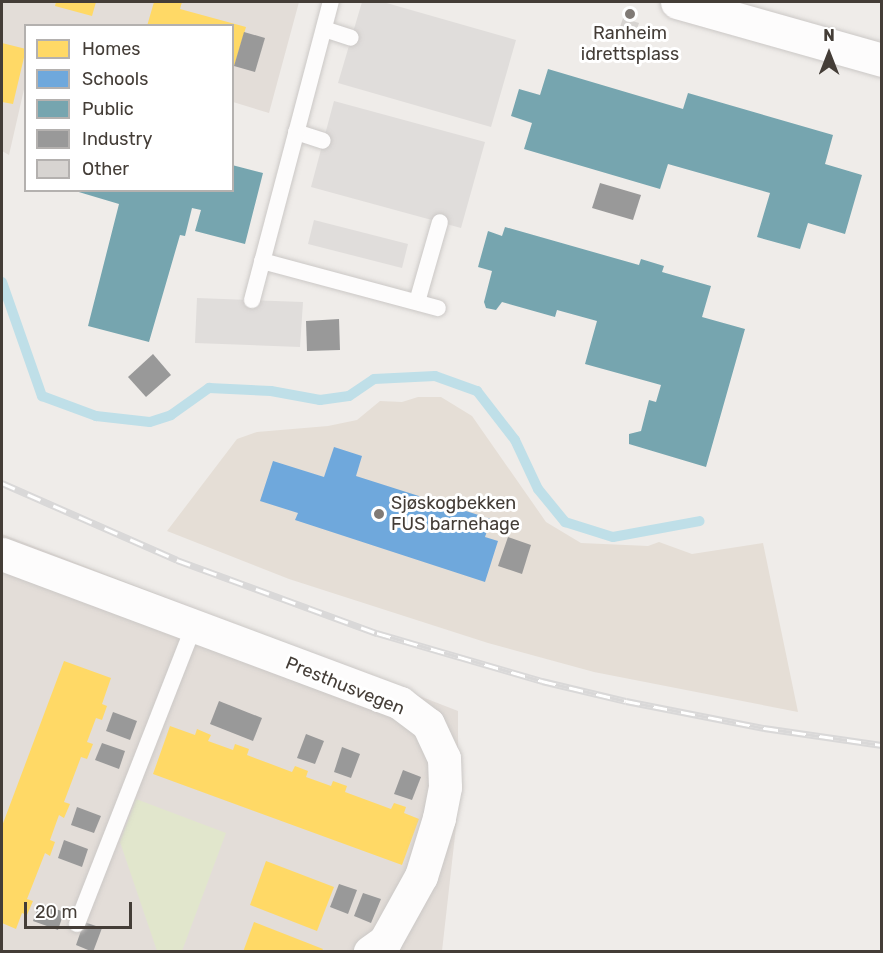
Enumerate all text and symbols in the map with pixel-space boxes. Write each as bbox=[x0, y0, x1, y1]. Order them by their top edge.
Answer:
marker: Ranheim idrettsplass bbox=[623, 7, 637, 21]
place label: Ranheim idrettsplass bbox=[581, 23, 679, 66]
legend bbox=[24, 24, 234, 192]
north arrow bbox=[799, 24, 859, 84]
text: N bbox=[823, 26, 835, 45]
text: Homes bbox=[82, 38, 140, 60]
text: Schools bbox=[82, 68, 148, 90]
text: Public bbox=[82, 98, 134, 120]
text: Industry bbox=[82, 128, 152, 150]
text: Other bbox=[82, 158, 129, 180]
place label: Sjøskogbekken FUS barnehage bbox=[391, 493, 520, 536]
marker: Sjøskogbekken FUS barnehage bbox=[372, 507, 386, 521]
street label: Presthusvegen bbox=[282, 652, 408, 720]
scale bar bbox=[27, 890, 135, 928]
text: 20 m bbox=[35, 901, 77, 923]

